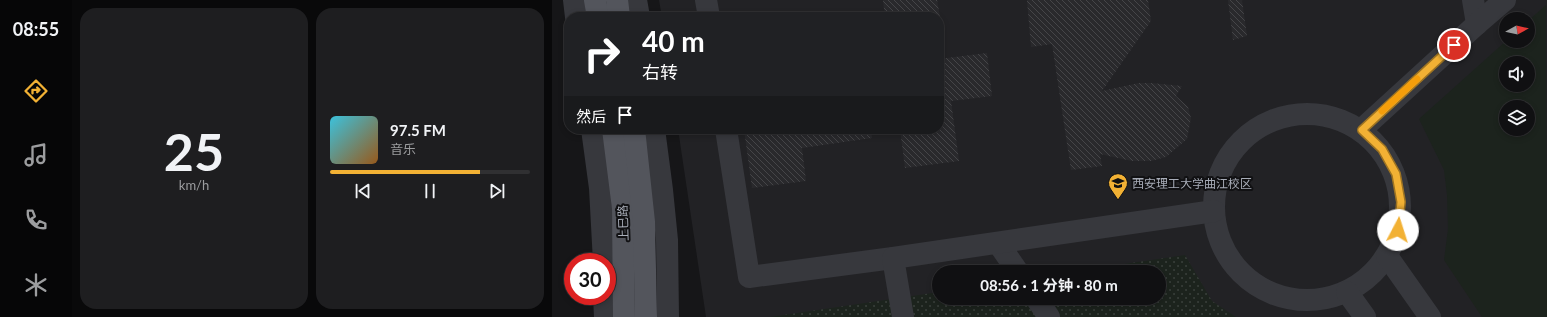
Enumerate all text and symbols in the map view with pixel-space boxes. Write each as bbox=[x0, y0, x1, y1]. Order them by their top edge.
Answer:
north arrow bbox=[1499, 12, 1535, 48]
map controls bbox=[1499, 12, 1535, 136]
text: 08:55 bbox=[13, 18, 59, 40]
text: 40 m bbox=[642, 24, 705, 58]
icon: right bbox=[576, 28, 628, 80]
pin bbox=[1437, 28, 1471, 62]
icon: arrive bbox=[1443, 34, 1465, 56]
button: sound bbox=[1499, 56, 1535, 92]
text: 右转 bbox=[642, 61, 678, 83]
icon: directions bbox=[22, 77, 50, 105]
button: layers bbox=[1499, 100, 1535, 136]
icon: arrive bbox=[614, 104, 636, 126]
text: 然后 bbox=[576, 107, 606, 125]
text: 25 bbox=[164, 120, 224, 182]
text: 97.5 FM bbox=[390, 121, 446, 139]
icon: music bbox=[22, 141, 50, 169]
text: 音乐 bbox=[390, 141, 416, 157]
school or university icon: 西安理工大学曲江校区 bbox=[1107, 172, 1129, 200]
place label: 西安理工大学曲江校区 bbox=[1132, 176, 1252, 191]
text: km/h bbox=[179, 177, 209, 193]
icon: previous bbox=[352, 180, 374, 202]
icon: pause bbox=[419, 180, 441, 202]
icon: next bbox=[486, 180, 508, 202]
street label: 上巳路 bbox=[615, 205, 631, 241]
icon: phone bbox=[22, 206, 50, 234]
position arrow bbox=[1377, 209, 1419, 251]
speed limit sign: 30 bbox=[564, 253, 616, 305]
icon: climate bbox=[22, 271, 50, 299]
text: 08:56 · 1 分钟 · 80 m bbox=[980, 276, 1118, 294]

